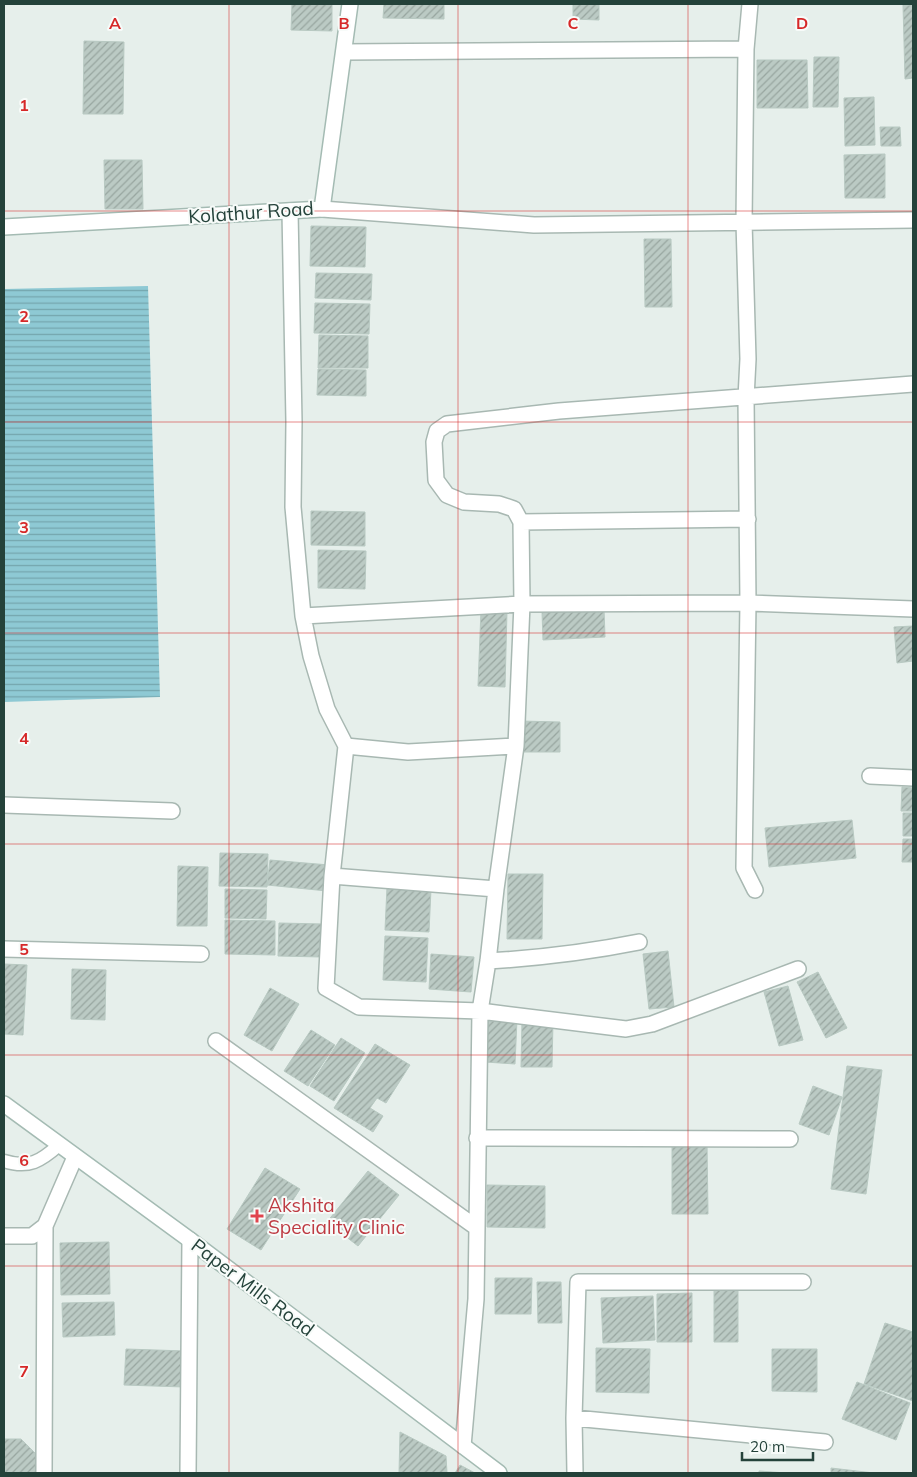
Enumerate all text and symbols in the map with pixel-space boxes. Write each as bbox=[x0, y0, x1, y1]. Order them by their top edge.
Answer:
text: A bbox=[109, 13, 121, 33]
text: B bbox=[338, 13, 350, 33]
text: C bbox=[568, 13, 579, 33]
text: D bbox=[796, 13, 808, 33]
text: 1 bbox=[19, 95, 29, 115]
street label: Kolathur Road bbox=[187, 196, 315, 228]
text: 2 bbox=[19, 306, 29, 326]
text: 3 bbox=[19, 517, 29, 537]
text: 4 bbox=[19, 728, 29, 748]
text: 5 bbox=[19, 939, 29, 959]
text: 6 bbox=[19, 1150, 29, 1170]
place label: Akshita Speciality Clinic bbox=[268, 1193, 405, 1239]
marker: Akshita Speciality Clinic bbox=[250, 1209, 264, 1223]
street label: Paper Mills Road bbox=[187, 1233, 319, 1341]
text: 7 bbox=[19, 1361, 29, 1381]
scale bar bbox=[742, 1430, 813, 1462]
text: 20 m bbox=[750, 1437, 785, 1456]

